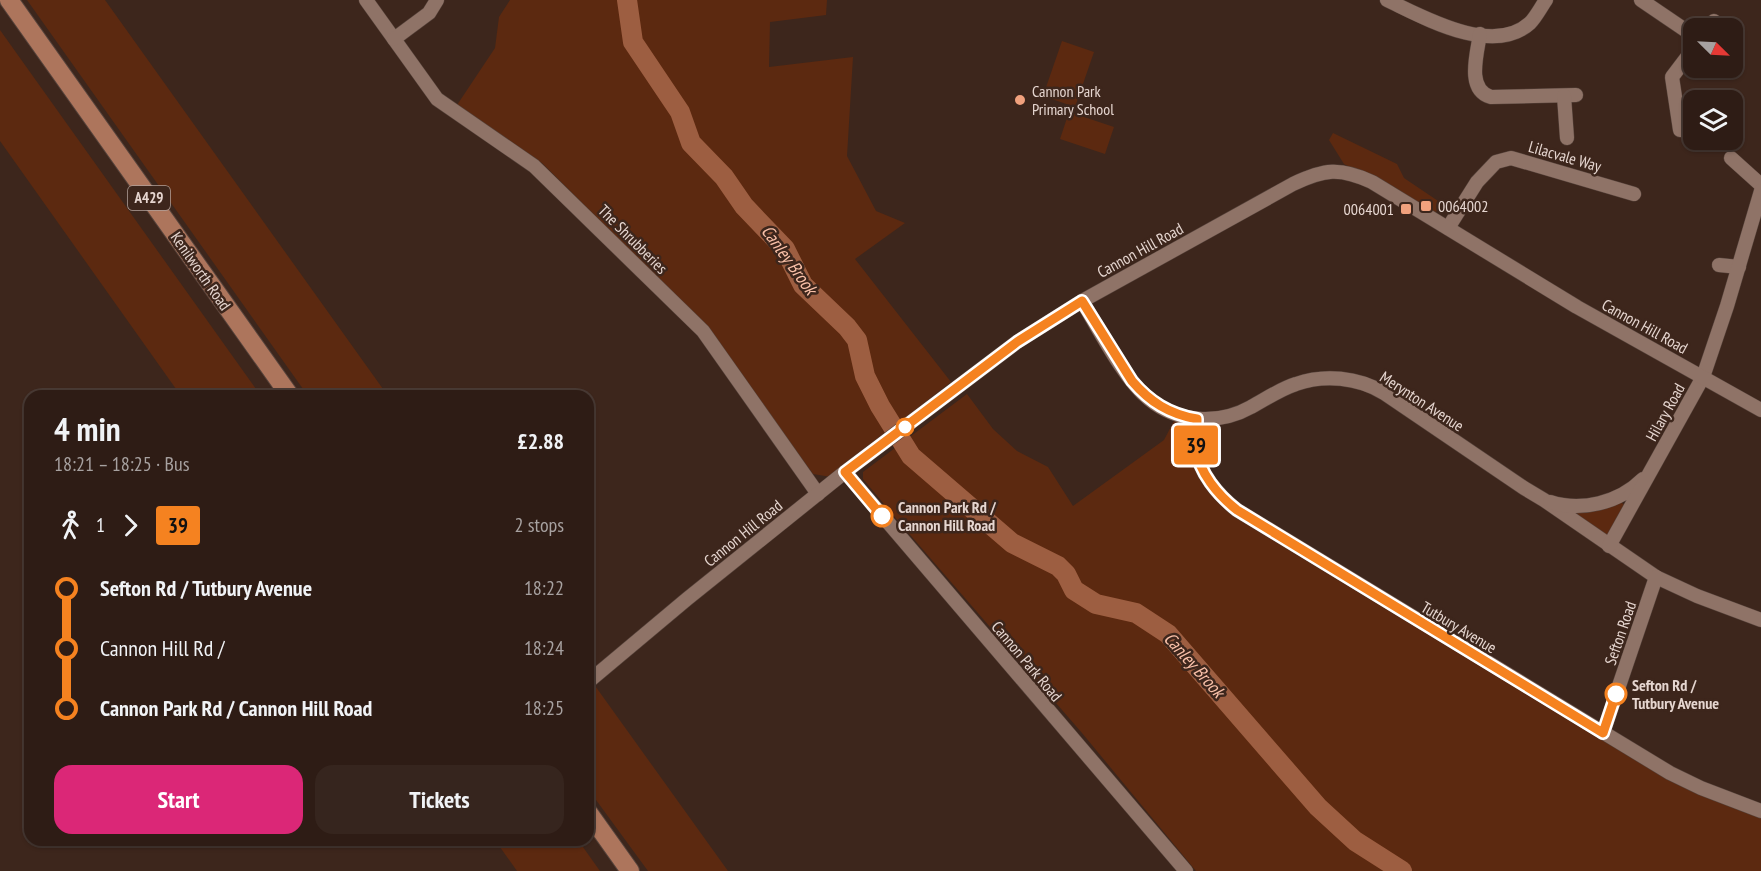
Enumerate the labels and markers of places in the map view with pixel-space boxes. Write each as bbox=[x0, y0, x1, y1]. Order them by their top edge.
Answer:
place label: Cannon Park Primary School bbox=[1032, 81, 1114, 119]
marker: Cannon Park Primary School bbox=[1013, 93, 1027, 107]
place label: 0064002 bbox=[1438, 196, 1488, 216]
place label: 0064001 bbox=[1344, 199, 1394, 219]
marker: 0064002 bbox=[1419, 199, 1433, 213]
marker: 0064001 bbox=[1399, 202, 1413, 216]
unlabelled marker bbox=[896, 418, 914, 436]
place label: Cannon Park Rd / Cannon Hill Road bbox=[898, 497, 996, 535]
marker: Cannon Park Rd / Cannon Hill Road bbox=[871, 505, 893, 527]
place label: Sefton Rd / Tutbury Avenue bbox=[1632, 675, 1719, 713]
marker: Sefton Rd / Tutbury Avenue bbox=[1605, 683, 1627, 705]

